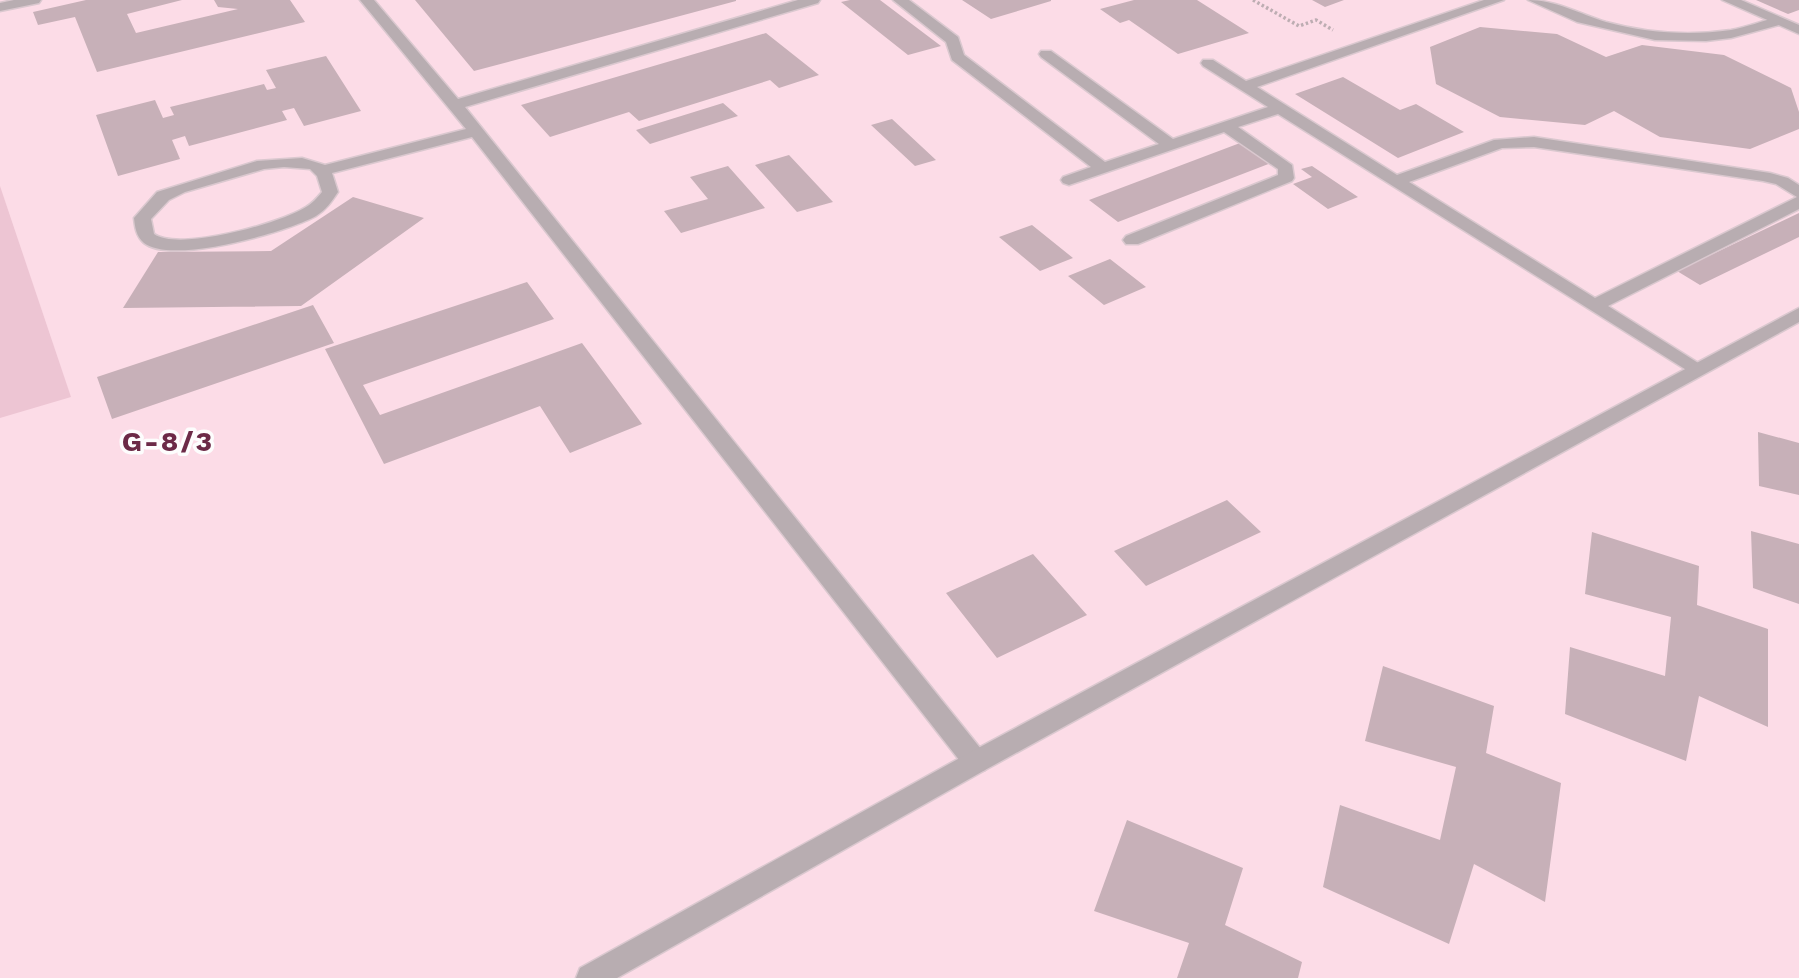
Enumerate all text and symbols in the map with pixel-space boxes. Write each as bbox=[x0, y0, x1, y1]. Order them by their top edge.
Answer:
district label: G-8/3 bbox=[122, 425, 214, 458]

